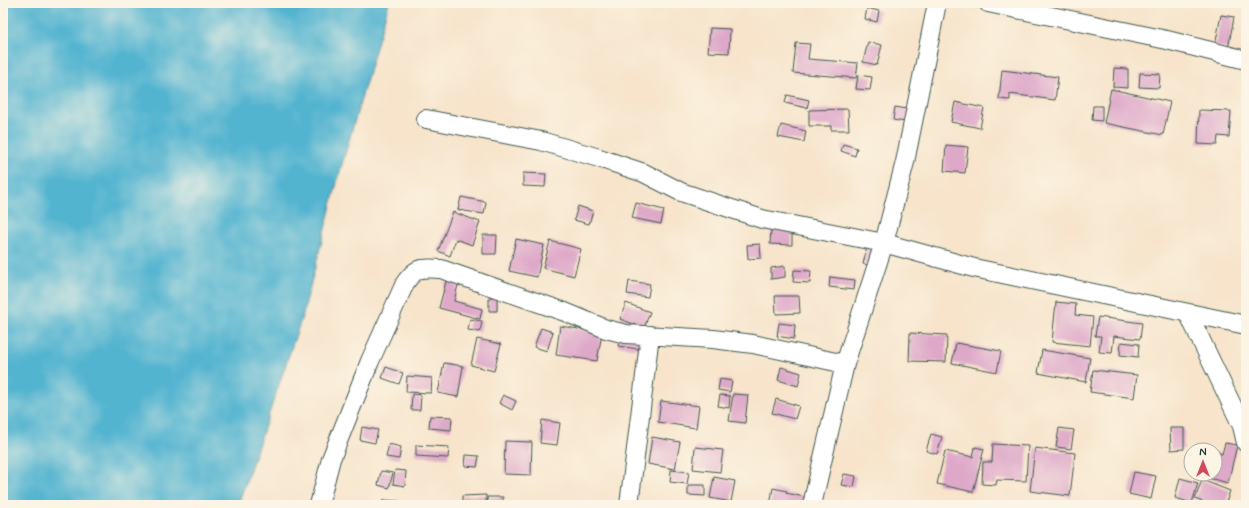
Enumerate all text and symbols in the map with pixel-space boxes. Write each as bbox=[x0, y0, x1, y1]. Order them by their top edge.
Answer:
north arrow bbox=[1183, 442, 1223, 482]
text: N bbox=[1199, 446, 1207, 460]

